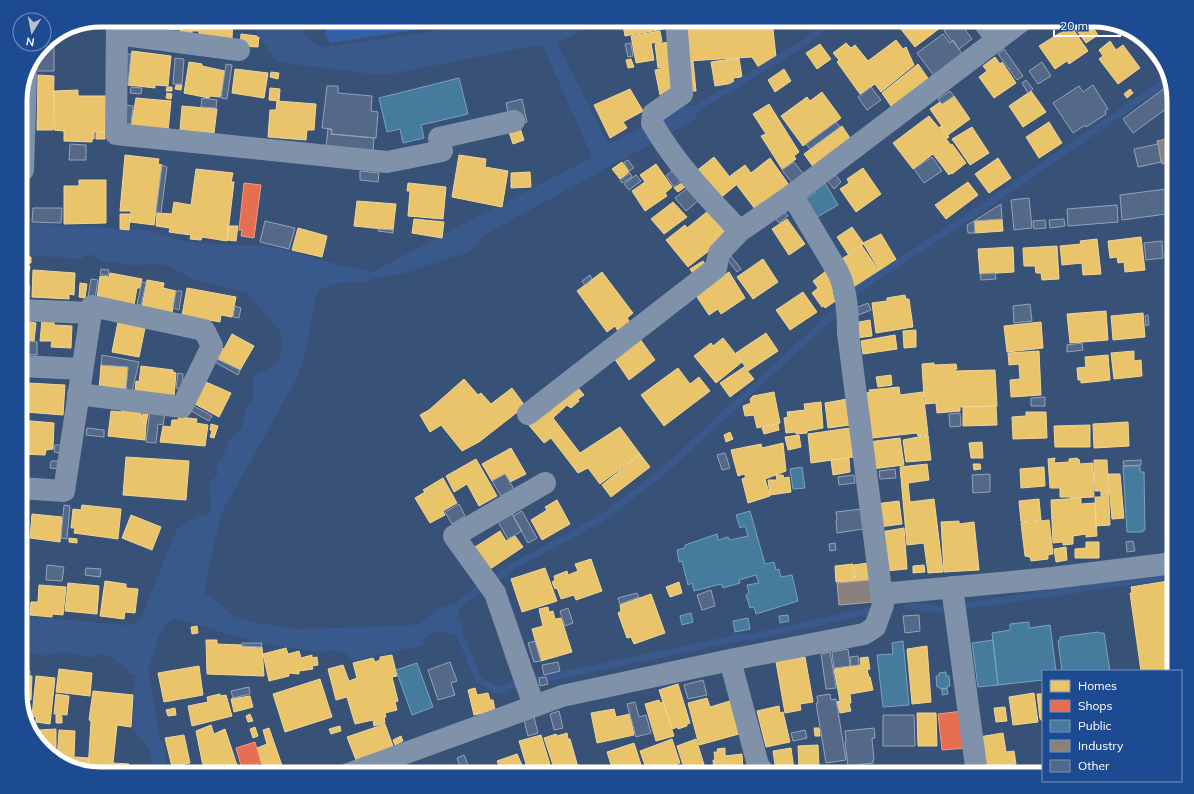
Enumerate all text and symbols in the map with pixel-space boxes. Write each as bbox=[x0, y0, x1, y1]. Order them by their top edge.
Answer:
north arrow bbox=[12, 12, 52, 52]
scale bar bbox=[1054, 12, 1120, 38]
text: 20 m bbox=[1060, 18, 1088, 33]
text: N bbox=[25, 34, 36, 49]
legend bbox=[1042, 670, 1182, 782]
text: Homes bbox=[1078, 678, 1117, 693]
text: Shops bbox=[1078, 698, 1113, 713]
text: Public bbox=[1078, 718, 1112, 733]
text: Industry bbox=[1078, 738, 1124, 753]
text: Other bbox=[1078, 758, 1110, 773]

